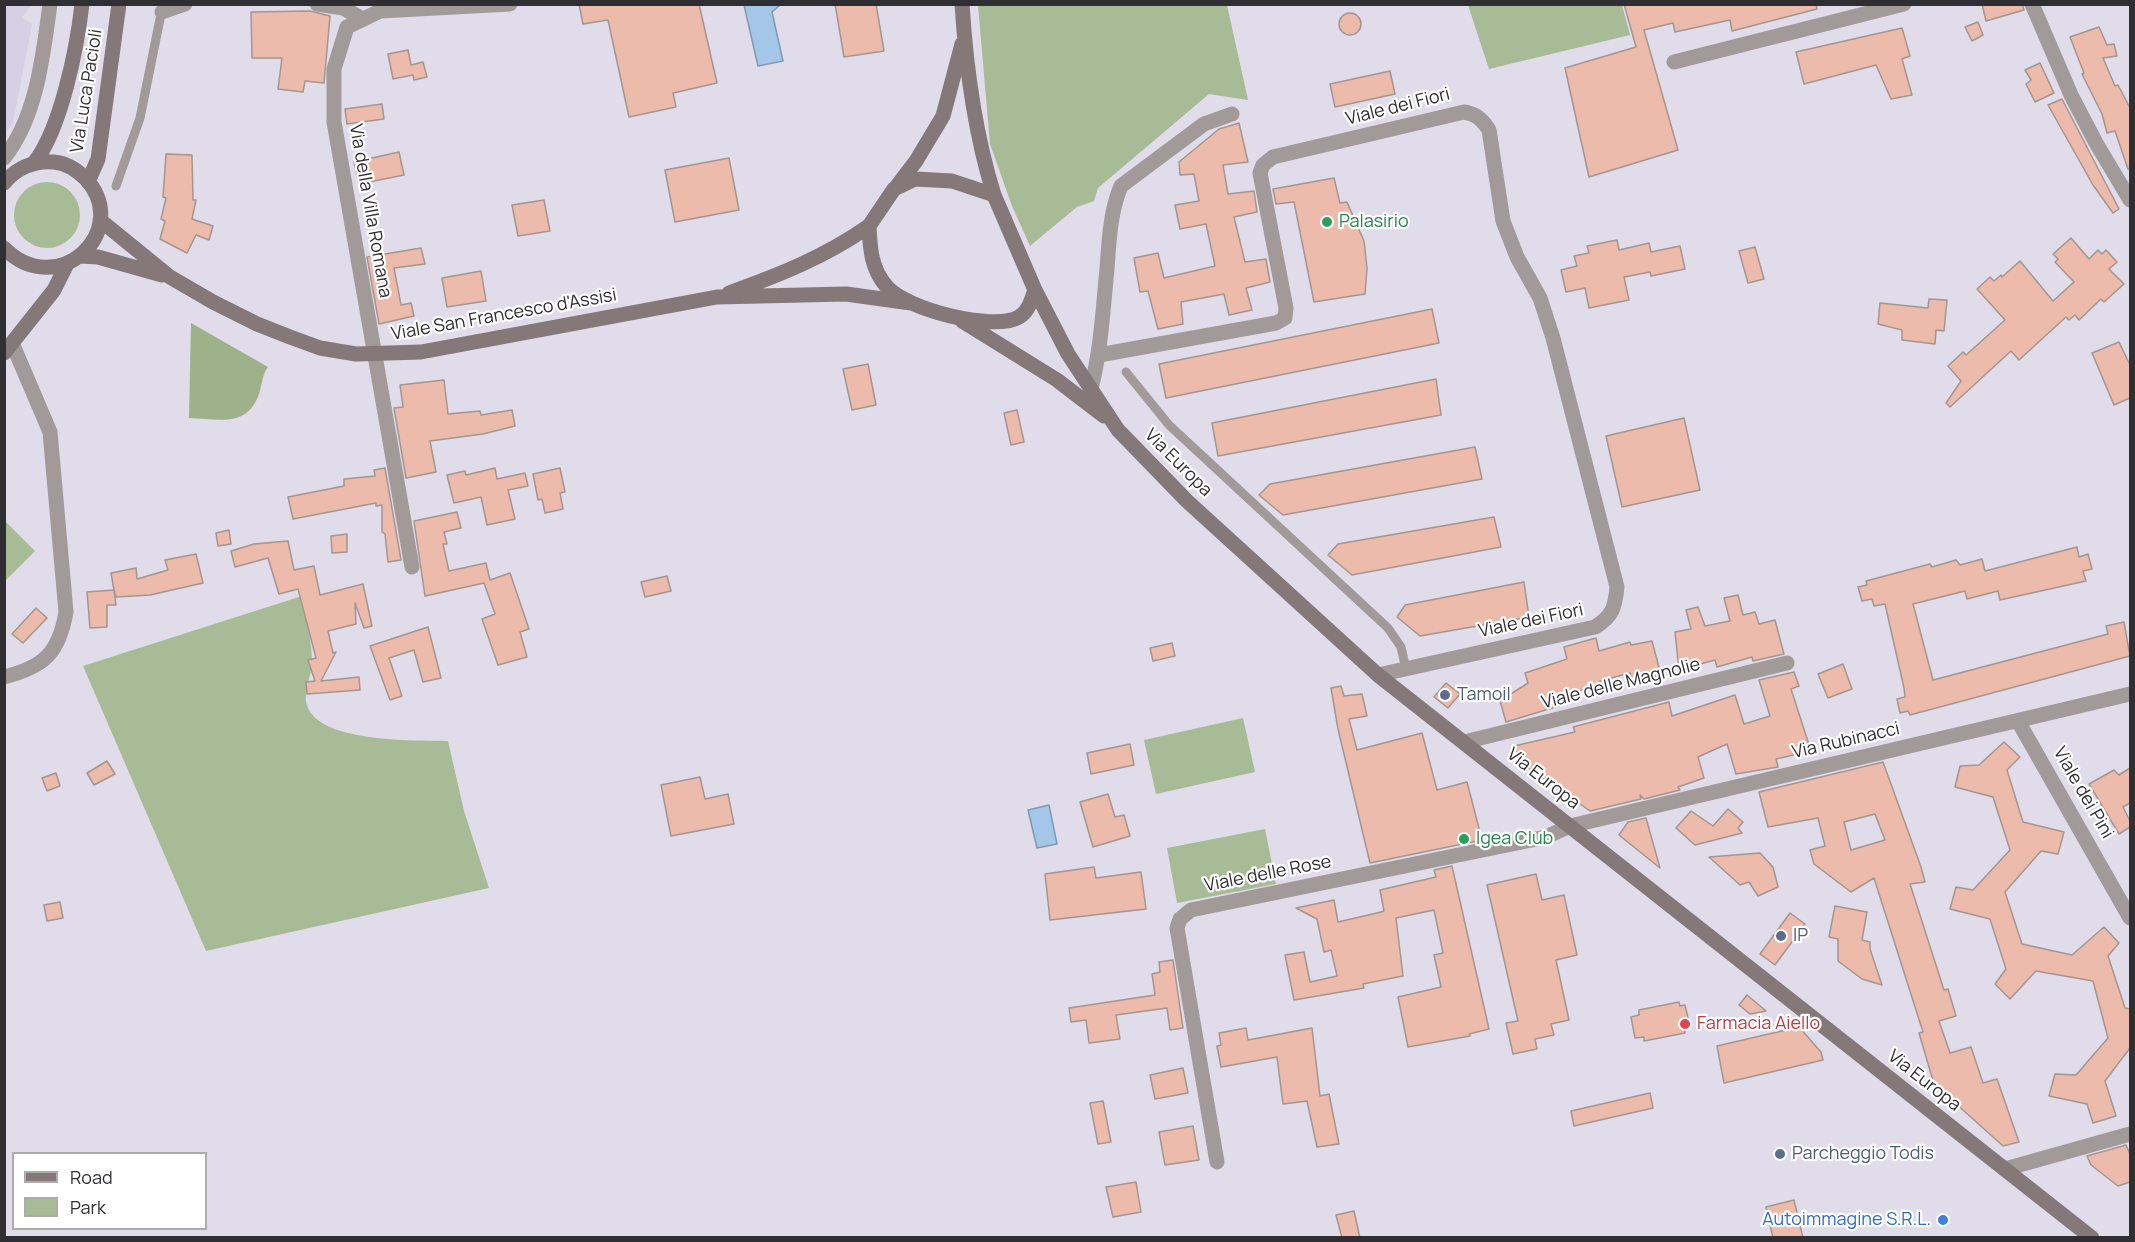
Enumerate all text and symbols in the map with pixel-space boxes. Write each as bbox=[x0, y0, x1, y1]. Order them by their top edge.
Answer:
street label: Via Luca Pacioli bbox=[67, 28, 107, 154]
street label: Viale dei Fiori bbox=[1344, 84, 1452, 130]
street label: Via della Villa Romana bbox=[344, 122, 396, 300]
place label: Palasirio bbox=[1339, 211, 1409, 233]
marker: Palasirio bbox=[1320, 215, 1334, 229]
street label: Viale San Francesco d'Assisi bbox=[390, 285, 618, 345]
street label: Via Europa bbox=[1140, 425, 1216, 501]
street label: Viale dei Fiori bbox=[1477, 599, 1585, 643]
street label: Viale delle Magnolie bbox=[1539, 654, 1703, 714]
place label: Tamoil bbox=[1457, 684, 1511, 706]
marker: Tamoil bbox=[1438, 688, 1452, 702]
street label: Via Rubinacci bbox=[1790, 718, 1902, 764]
street label: Viale dei Pini bbox=[2048, 743, 2118, 843]
street label: Via Europa bbox=[1502, 744, 1584, 814]
place label: Igea Club bbox=[1476, 828, 1553, 850]
marker: Igea Club bbox=[1457, 832, 1471, 846]
street label: Viale delle Rose bbox=[1203, 851, 1333, 897]
place label: IP bbox=[1793, 925, 1808, 947]
marker: IP bbox=[1774, 929, 1788, 943]
place label: Farmacia Aiello bbox=[1697, 1013, 1820, 1035]
marker: Farmacia Aiello bbox=[1678, 1017, 1692, 1031]
street label: Via Europa bbox=[1883, 1046, 1965, 1116]
place label: Parcheggio Todis bbox=[1792, 1143, 1934, 1165]
marker: Parcheggio Todis bbox=[1773, 1147, 1787, 1161]
legend bbox=[12, 1152, 207, 1230]
text: Road bbox=[70, 1165, 113, 1189]
text: Park bbox=[70, 1195, 106, 1219]
place label: Autoimmagine S.R.L. bbox=[1762, 1209, 1931, 1231]
marker: Autoimmagine S.R.L. bbox=[1936, 1213, 1950, 1227]

